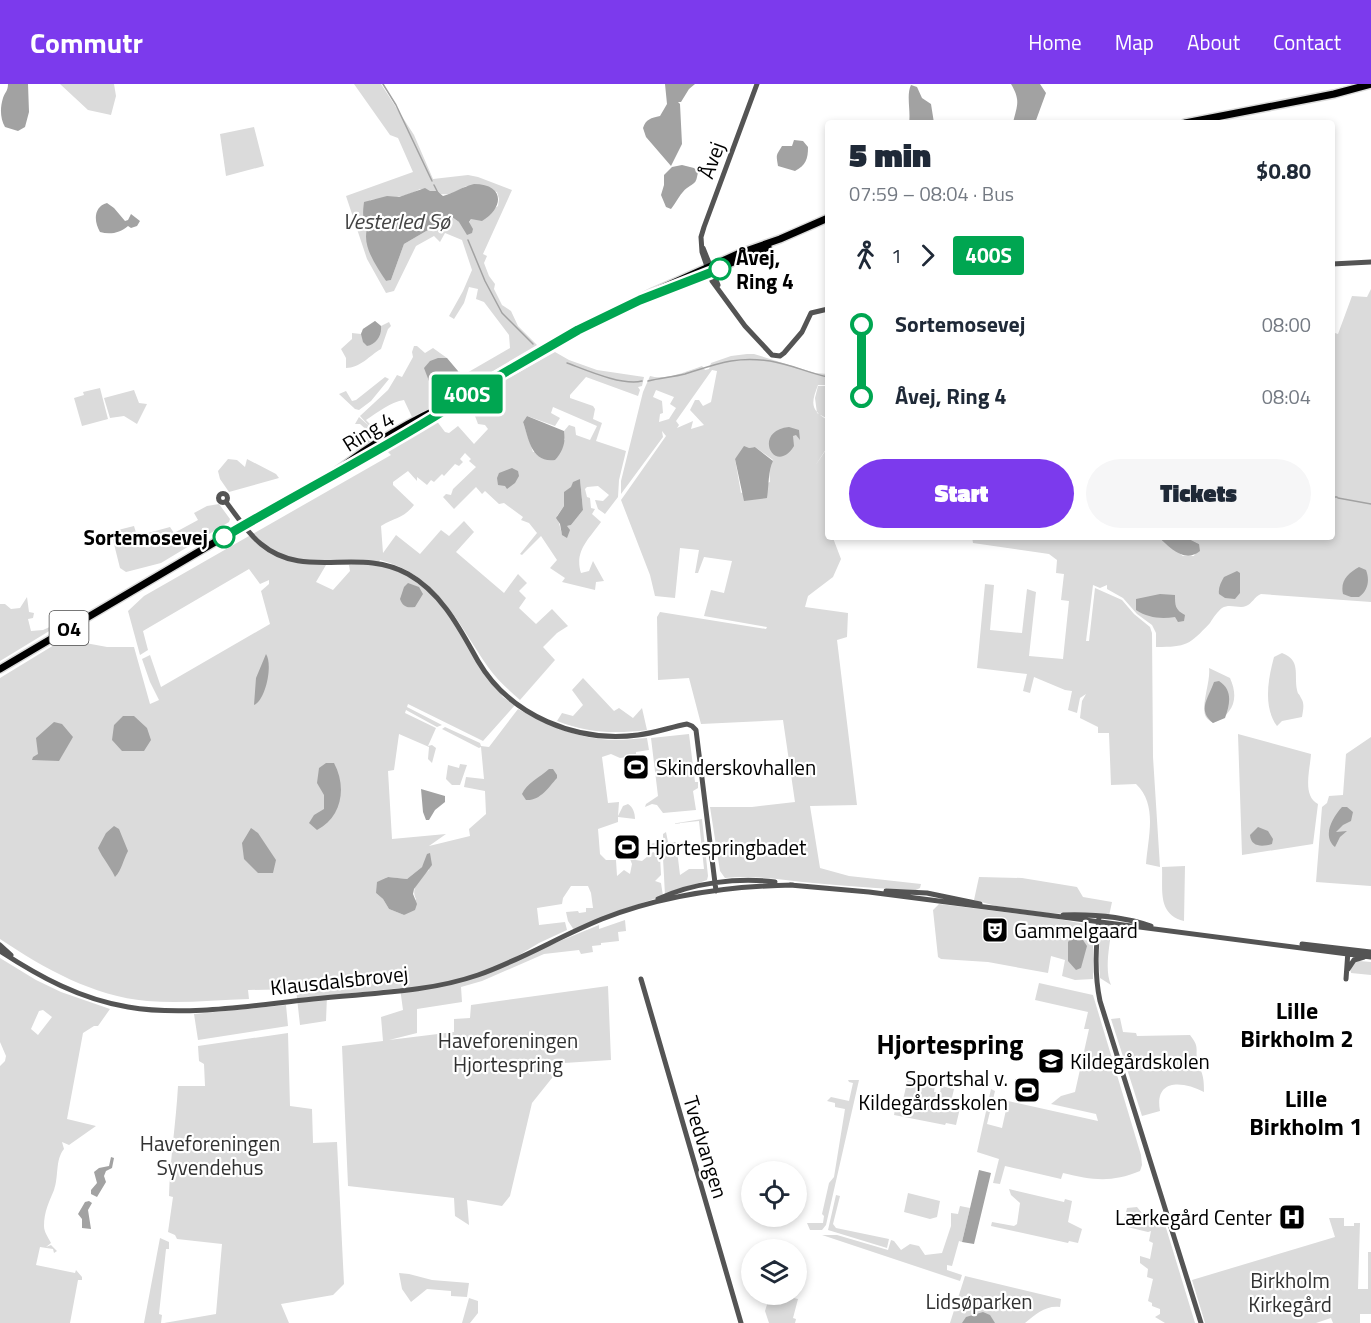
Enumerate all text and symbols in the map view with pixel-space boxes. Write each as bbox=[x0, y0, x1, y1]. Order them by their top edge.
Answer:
text: Commutr bbox=[30, 21, 143, 64]
text: Home bbox=[1028, 26, 1082, 58]
text: Map bbox=[1115, 26, 1154, 58]
text: About bbox=[1187, 26, 1240, 58]
text: Contact bbox=[1273, 26, 1341, 58]
text: 5 min bbox=[849, 130, 931, 180]
street label: Åvej bbox=[690, 137, 732, 183]
text: $0.80 bbox=[1256, 154, 1311, 188]
text: 07:59 – 08:04 · Bus bbox=[849, 178, 1014, 209]
water label: Vesterled Sø bbox=[342, 204, 451, 238]
icon: walk bbox=[849, 239, 882, 272]
icon: forward bbox=[911, 239, 944, 272]
text: 400S bbox=[965, 239, 1012, 271]
text: 1 bbox=[891, 240, 902, 271]
place label: Åvej, Ring 4 bbox=[736, 241, 794, 297]
marker: Åvej, Ring 4 bbox=[709, 258, 731, 280]
text: Sortemosevej bbox=[895, 307, 1025, 341]
text: 08:00 bbox=[1262, 309, 1311, 340]
line badge: 400S bbox=[425, 374, 509, 414]
text: 400S bbox=[444, 378, 490, 410]
text: Åvej, Ring 4 bbox=[895, 379, 1007, 413]
text: 08:04 bbox=[1262, 381, 1311, 412]
street label: Ring 4 bbox=[336, 403, 400, 459]
button: Start bbox=[849, 459, 1074, 528]
button: Tickets bbox=[1086, 459, 1311, 528]
place label: Sortemosevej bbox=[83, 521, 208, 553]
marker: Sortemosevej bbox=[213, 526, 235, 548]
road number: O4 bbox=[50, 611, 88, 645]
place label: Skinderskovhallen bbox=[656, 751, 816, 783]
sports icon: Skinderskovhallen bbox=[621, 752, 651, 782]
place label: Hjortespringbadet bbox=[646, 831, 807, 863]
sports icon: Hjortespringbadet bbox=[612, 832, 642, 862]
place label: Gammelgaard bbox=[1014, 914, 1138, 946]
theatre icon: Gammelgaard bbox=[980, 915, 1010, 945]
street label: Klausdalsbrovej bbox=[268, 957, 410, 1003]
district label: Lille Birkholm 2 bbox=[1240, 992, 1354, 1056]
district label: Hjortespring bbox=[876, 1023, 1024, 1064]
park label: Haveforeningen Hjortespring bbox=[438, 1024, 578, 1080]
place label: Kildegårdskolen bbox=[1070, 1045, 1210, 1077]
school or university icon: Kildegårdskolen bbox=[1036, 1046, 1066, 1076]
place label: Sportshal v. Kildegårdsskolen bbox=[858, 1062, 1008, 1118]
sports icon: Sportshal v. Kildegårdsskolen bbox=[1012, 1075, 1042, 1105]
district label: Lille Birkholm 1 bbox=[1249, 1080, 1363, 1144]
street label: Tvedvangen bbox=[675, 1092, 737, 1202]
park label: Haveforeningen Syvendehus bbox=[140, 1127, 280, 1183]
map controls bbox=[741, 1161, 807, 1305]
button: locate bbox=[741, 1161, 807, 1227]
place label: Lærkegård Center bbox=[1115, 1201, 1272, 1233]
hospital icon: Lærkegård Center bbox=[1277, 1202, 1307, 1232]
button: layers bbox=[741, 1239, 807, 1305]
park label: Birkholm Kirkegård bbox=[1248, 1264, 1332, 1320]
park label: Lidsøparken bbox=[925, 1285, 1033, 1317]

